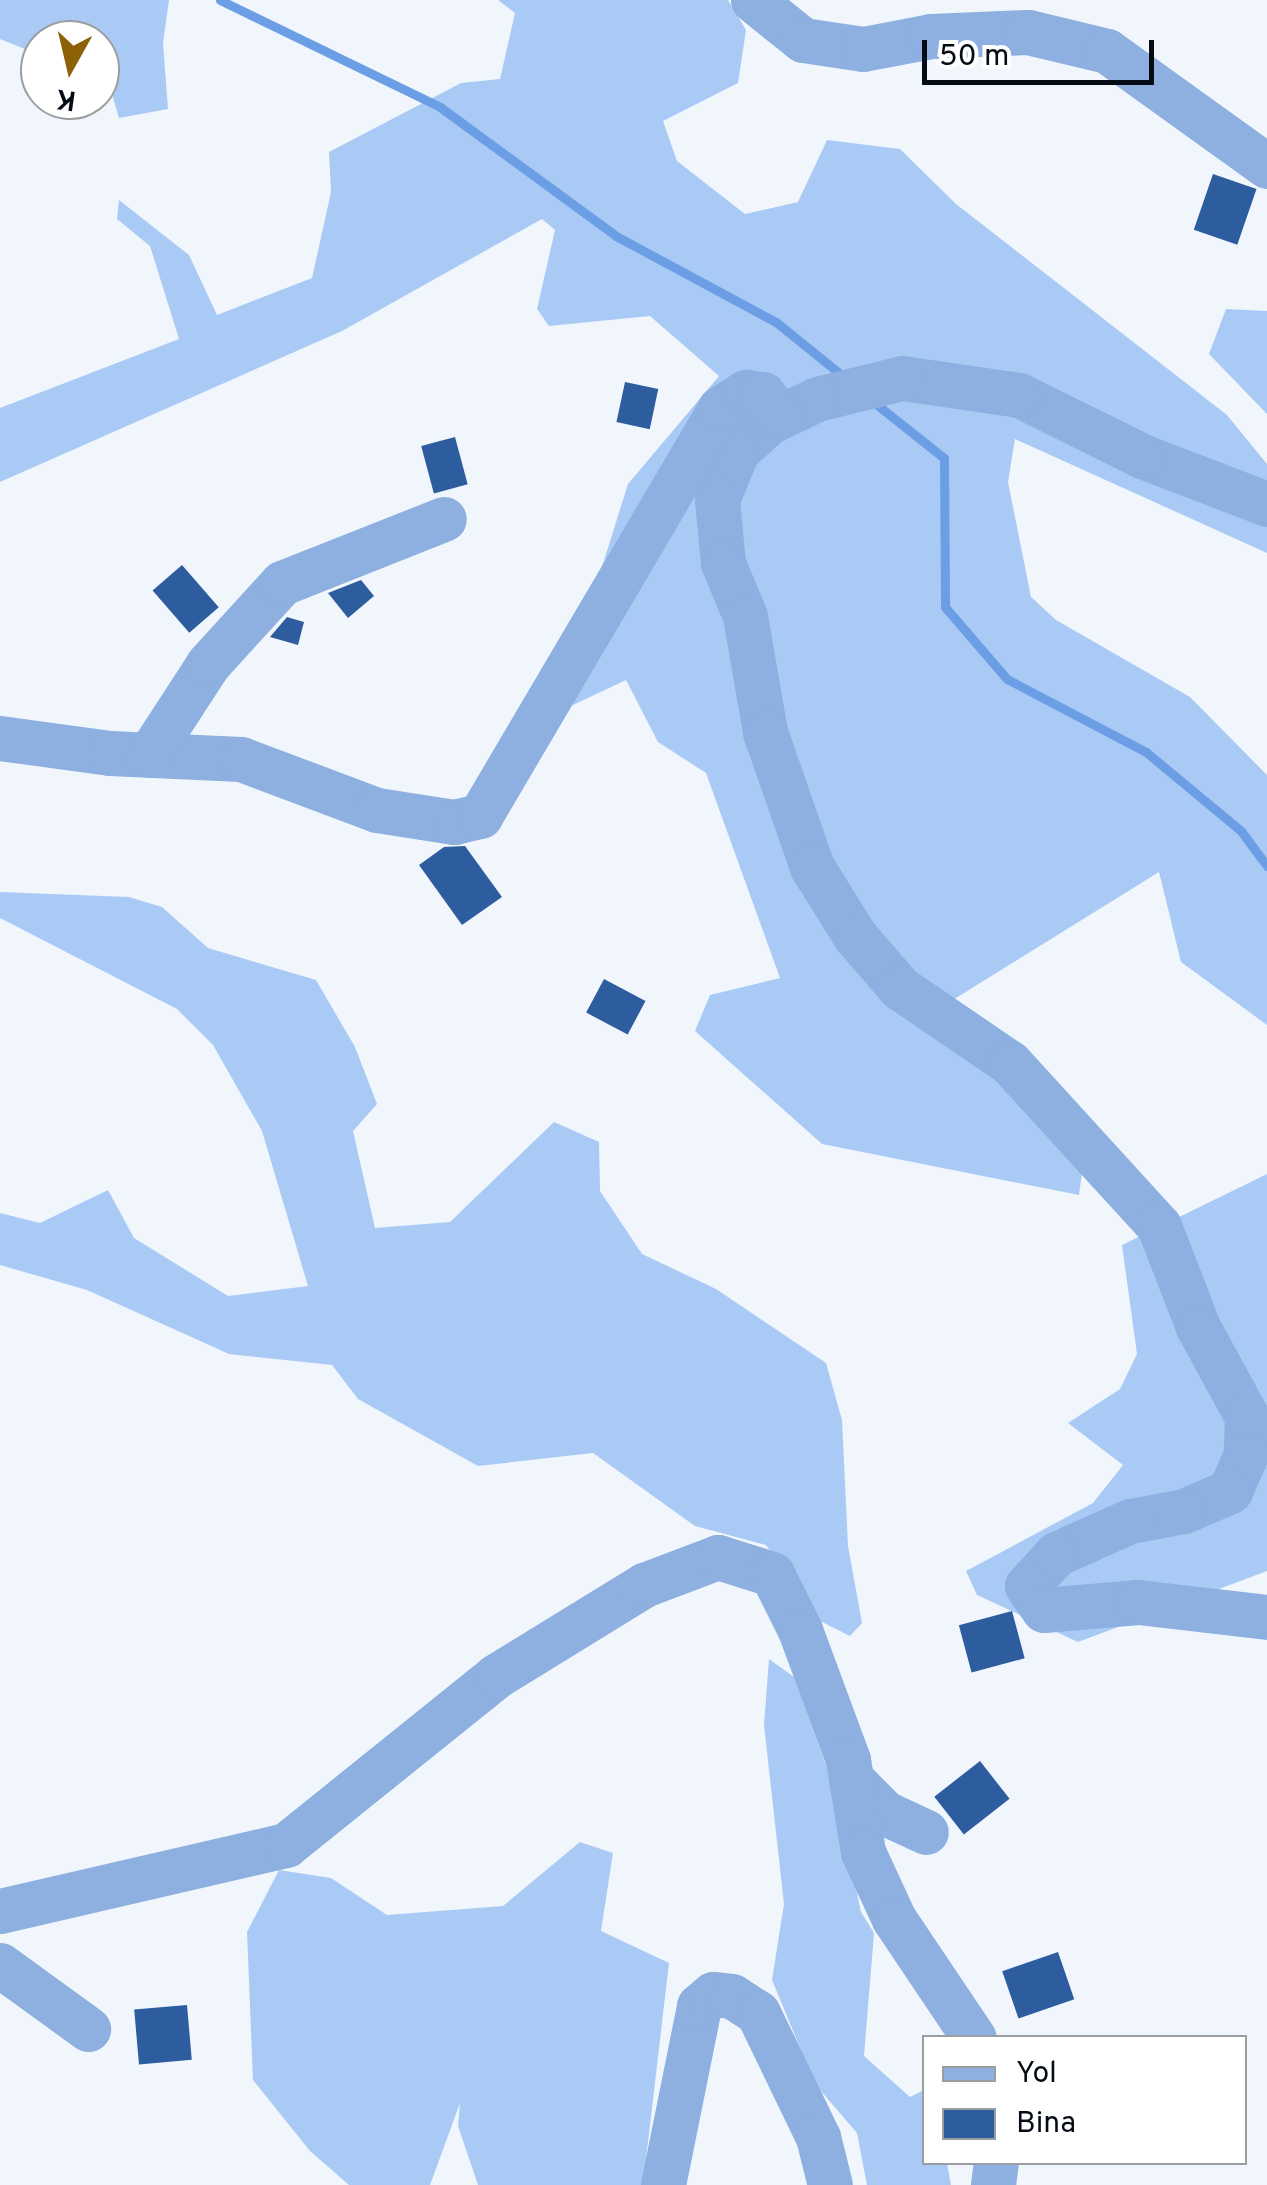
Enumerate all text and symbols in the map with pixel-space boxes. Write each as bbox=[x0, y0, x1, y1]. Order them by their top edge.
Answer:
north arrow bbox=[20, 20, 120, 120]
scale bar bbox=[927, 20, 1160, 82]
text: 50 m bbox=[939, 39, 1009, 76]
text: K bbox=[54, 79, 78, 117]
legend bbox=[922, 2035, 1247, 2165]
text: Yol bbox=[1016, 2056, 1057, 2093]
text: Bina bbox=[1016, 2106, 1076, 2143]

